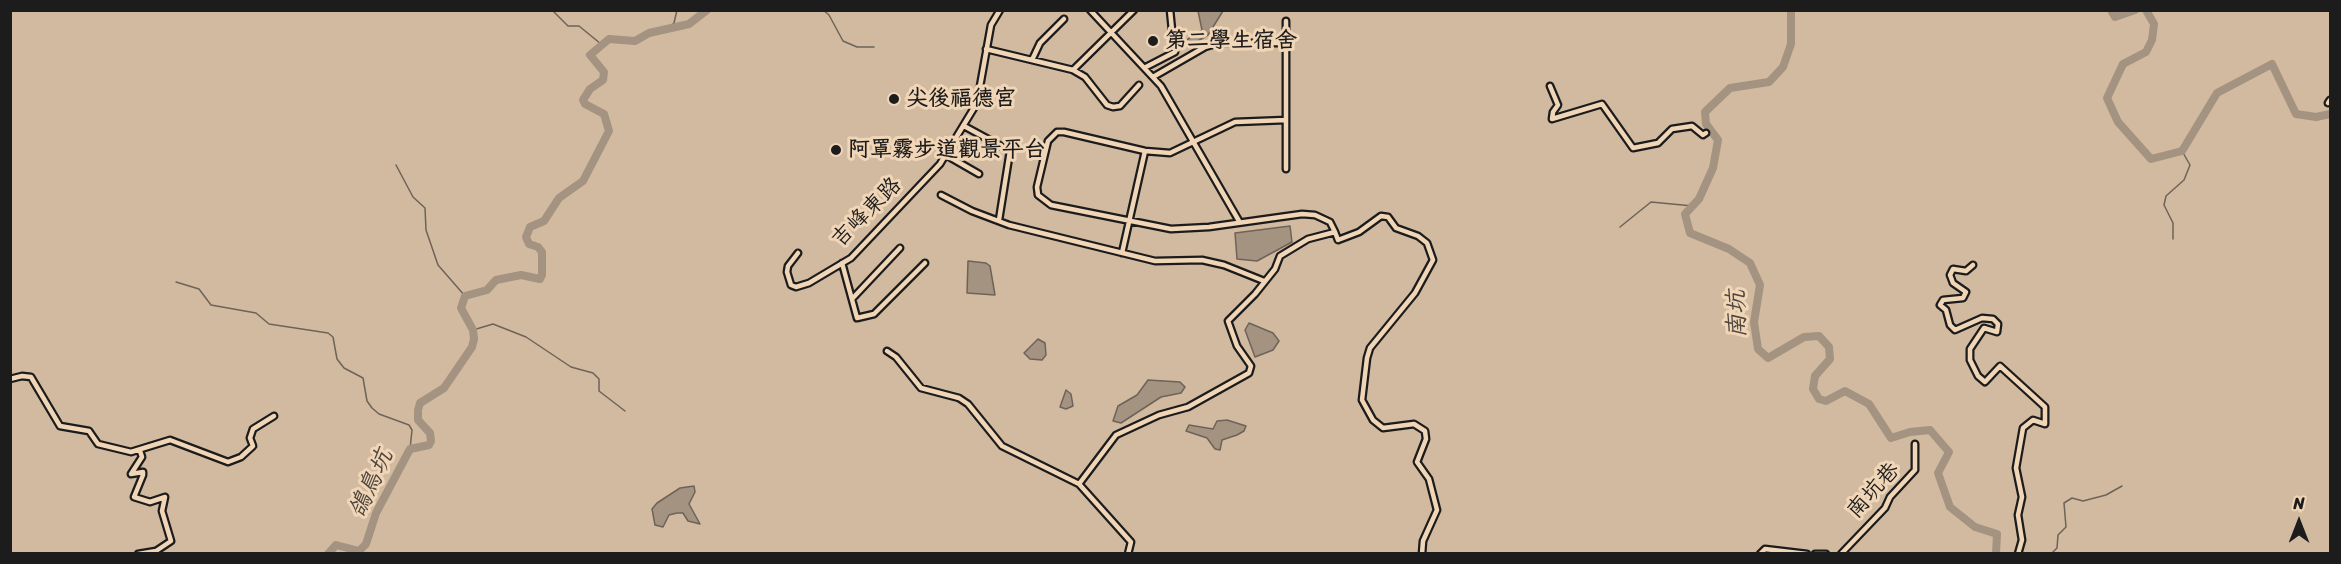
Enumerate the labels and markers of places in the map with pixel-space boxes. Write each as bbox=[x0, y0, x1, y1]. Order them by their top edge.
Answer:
place label: 第二學生宿舍 bbox=[1165, 28, 1297, 54]
marker: 第二學生宿舍 bbox=[1146, 34, 1160, 48]
place label: 尖後福德宮 bbox=[906, 86, 1016, 112]
marker: 尖後福德宮 bbox=[887, 92, 901, 106]
place label: 阿罩霧步道觀景平台 bbox=[848, 137, 1046, 163]
marker: 阿罩霧步道觀景平台 bbox=[829, 143, 843, 157]

